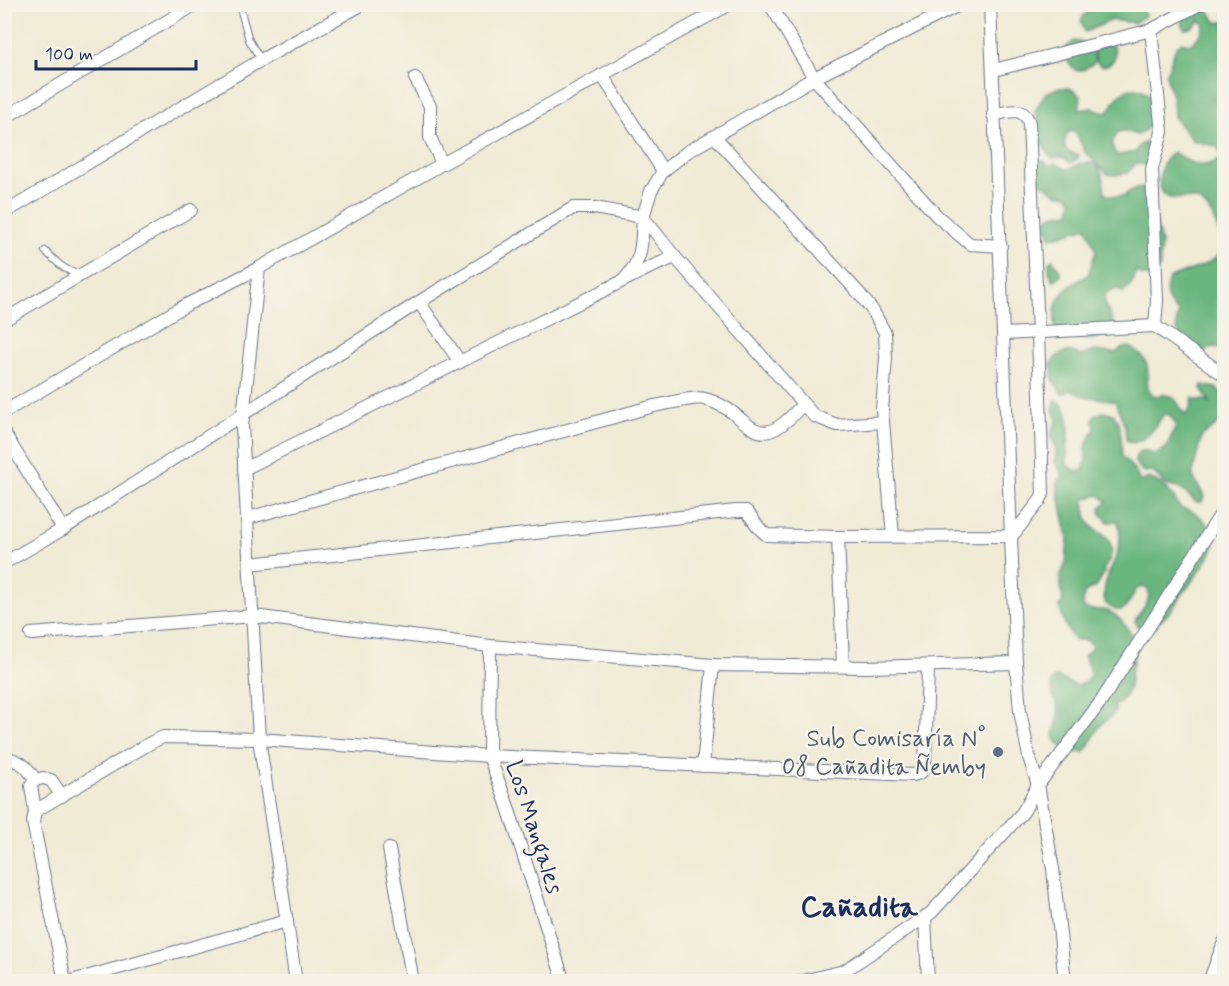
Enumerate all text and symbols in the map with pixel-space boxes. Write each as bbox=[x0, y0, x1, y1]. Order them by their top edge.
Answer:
scale bar bbox=[36, 33, 196, 71]
text: 100 m bbox=[45, 43, 93, 67]
place label: Sub Comisaría N° 08 Cañadita Ñemby bbox=[782, 724, 986, 783]
marker: Sub Comisaría N° 08 Cañadita Ñemby bbox=[991, 745, 1005, 759]
street label: Los Mangales bbox=[495, 757, 570, 899]
district label: Cañadita bbox=[800, 888, 919, 927]

